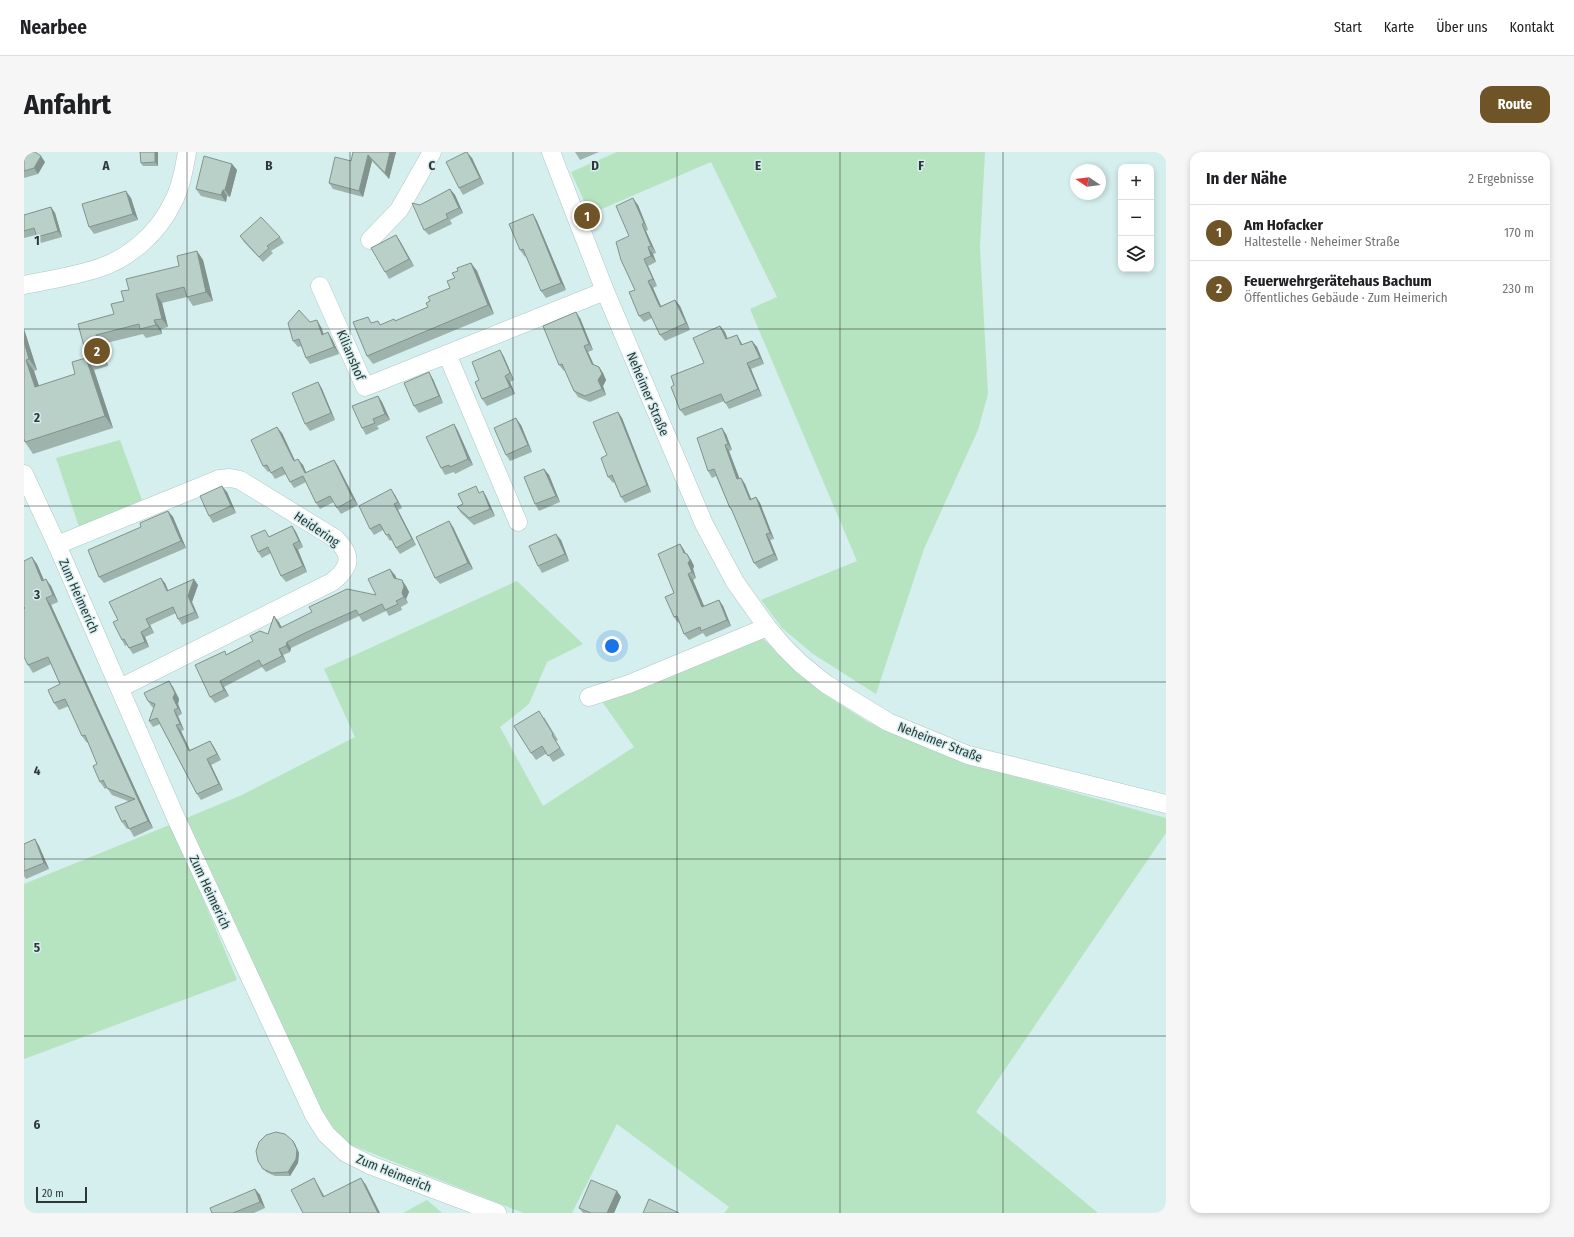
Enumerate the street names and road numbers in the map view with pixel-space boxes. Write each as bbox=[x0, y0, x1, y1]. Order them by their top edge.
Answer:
street label: Kilianshof bbox=[334, 328, 369, 383]
street label: Neheimer Straße bbox=[624, 350, 672, 438]
street label: Heidering bbox=[291, 508, 343, 550]
street label: Zum Heimerich bbox=[56, 556, 102, 636]
street label: Neheimer Straße bbox=[896, 719, 984, 765]
street label: Zum Heimerich bbox=[186, 853, 234, 931]
street label: Zum Heimerich bbox=[354, 1151, 434, 1195]

